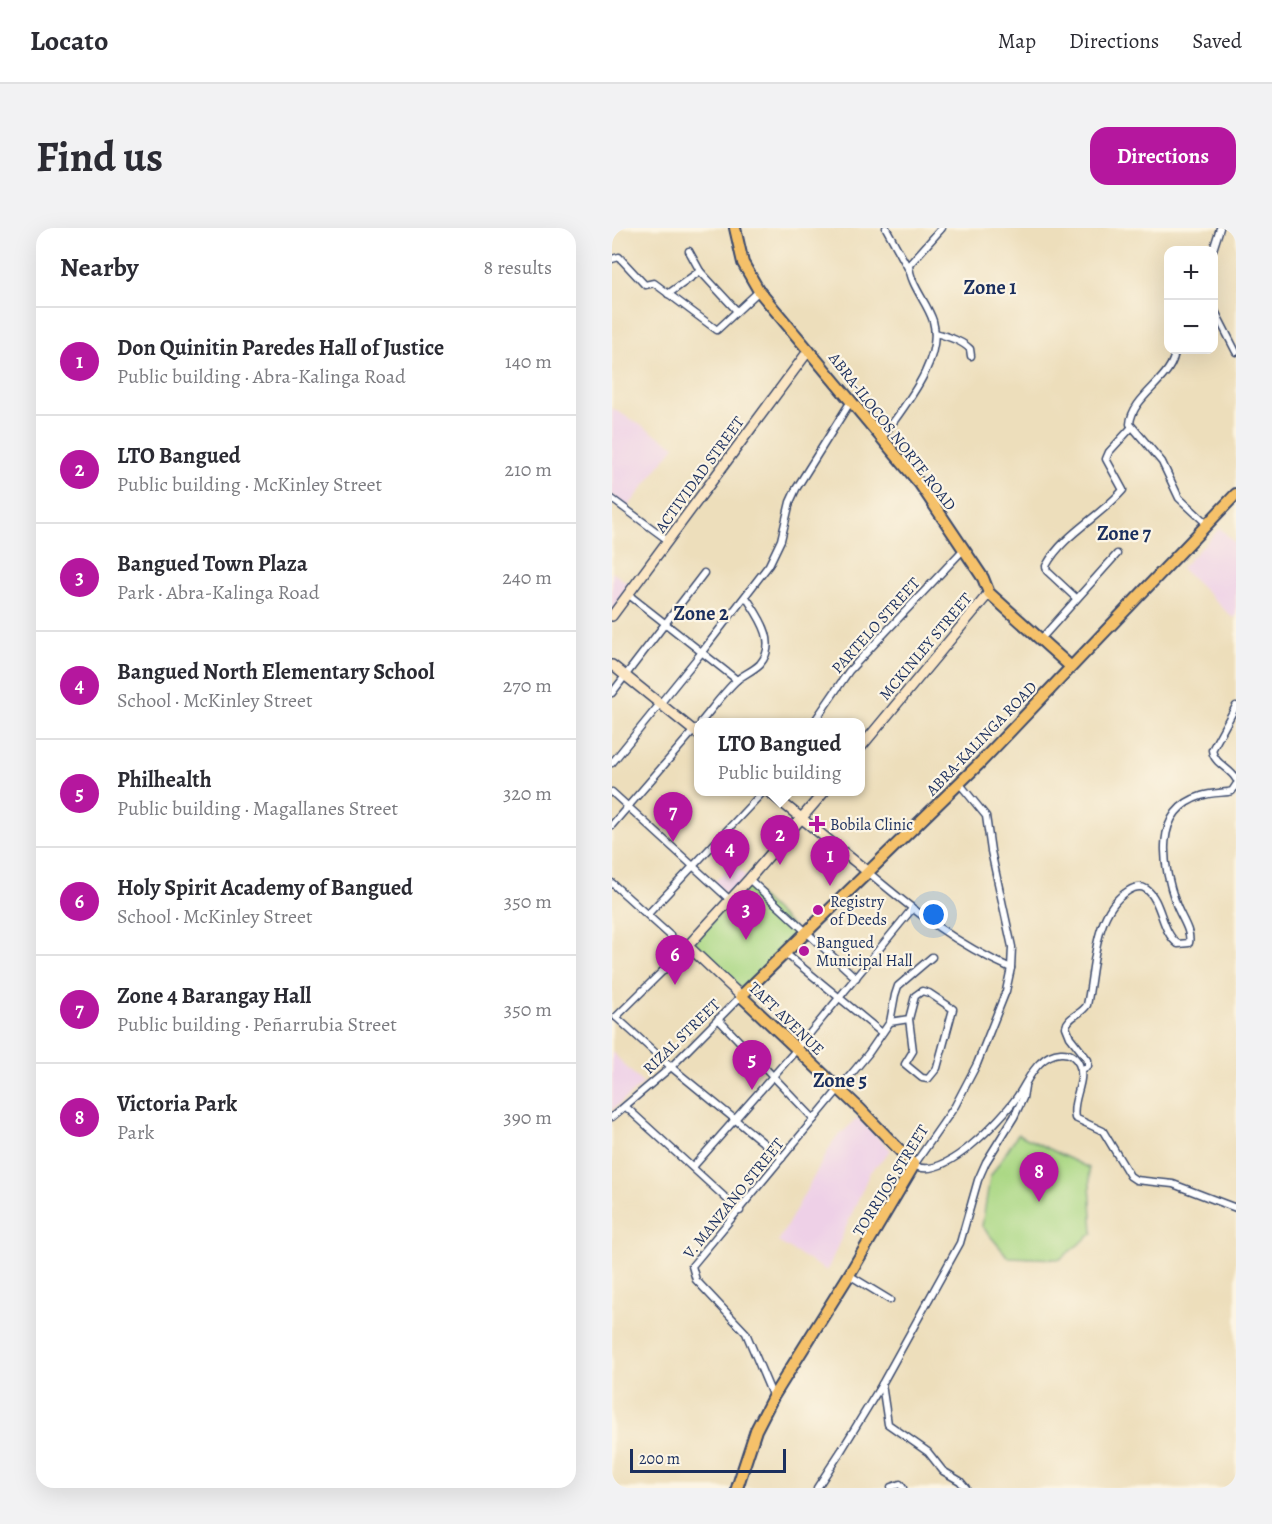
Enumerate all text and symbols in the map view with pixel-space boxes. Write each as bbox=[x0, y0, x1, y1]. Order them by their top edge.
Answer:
text: Locato bbox=[30, 22, 108, 60]
text: Map bbox=[998, 27, 1036, 55]
text: Directions bbox=[1069, 27, 1159, 55]
text: Saved bbox=[1192, 27, 1242, 55]
button: Directions bbox=[1090, 127, 1236, 185]
text: Find us bbox=[36, 128, 163, 185]
map controls bbox=[1164, 246, 1218, 354]
button: + bbox=[1164, 246, 1218, 300]
text: Nearby bbox=[60, 250, 139, 285]
text: 8 results bbox=[484, 254, 552, 281]
district label: Zone 1 bbox=[964, 274, 1016, 301]
button: − bbox=[1164, 300, 1218, 354]
text: Don Quinitin Paredes Hall of Justice bbox=[117, 333, 444, 363]
street label: ABRA-ILOCOS NORTE ROAD bbox=[823, 347, 961, 515]
text: 1 bbox=[76, 348, 83, 375]
text: 140 m bbox=[505, 348, 552, 375]
text: Public building · Abra-Kalinga Road bbox=[117, 363, 406, 390]
street label: ACTIVIDAD STREET bbox=[650, 412, 750, 538]
text: LTO Bangued bbox=[117, 441, 241, 471]
text: 2 bbox=[75, 456, 84, 483]
text: 210 m bbox=[504, 456, 552, 483]
text: Public building · McKinley Street bbox=[117, 471, 382, 498]
district label: Zone 7 bbox=[1097, 520, 1152, 547]
text: Bangued Town Plaza bbox=[117, 549, 308, 579]
text: 3 bbox=[75, 564, 84, 591]
text: 240 m bbox=[502, 564, 552, 591]
street label: PARTELO STREET bbox=[827, 573, 925, 679]
text: Park · Abra-Kalinga Road bbox=[117, 579, 319, 606]
street label: MCKINLEY STREET bbox=[874, 588, 977, 705]
district label: Zone 2 bbox=[673, 600, 729, 627]
text: Bangued North Elementary School bbox=[117, 657, 435, 687]
text: 4 bbox=[75, 672, 84, 699]
text: 270 m bbox=[503, 672, 552, 699]
street label: ABRA-KALINGA ROAD bbox=[921, 677, 1042, 801]
text: School · McKinley Street bbox=[117, 687, 313, 714]
popup bbox=[694, 718, 865, 796]
text: LTO Bangued bbox=[718, 729, 841, 759]
text: Public building bbox=[718, 759, 841, 786]
text: Philhealth bbox=[117, 765, 212, 795]
text: 5 bbox=[75, 780, 84, 807]
text: 320 m bbox=[503, 780, 552, 807]
pin: 7 bbox=[654, 792, 692, 842]
text: Public building · Magallanes Street bbox=[117, 795, 398, 822]
place label: Bobila Clinic bbox=[830, 814, 913, 836]
marker: Bobila Clinic bbox=[808, 815, 826, 833]
pin: 2 bbox=[760, 816, 800, 865]
pin: 4 bbox=[710, 830, 750, 879]
pin: 1 bbox=[810, 836, 850, 886]
text: Holy Spirit Academy of Bangued bbox=[117, 873, 413, 903]
text: 6 bbox=[75, 888, 84, 915]
text: 350 m bbox=[504, 888, 552, 915]
pin: 3 bbox=[726, 890, 766, 940]
place label: Registry of Deeds bbox=[830, 891, 887, 931]
your location bbox=[919, 900, 948, 929]
text: School · McKinley Street bbox=[117, 903, 313, 930]
marker: Registry of Deeds bbox=[811, 903, 825, 917]
place label: Bangued Municipal Hall bbox=[816, 932, 913, 972]
pin: 6 bbox=[656, 936, 694, 985]
marker: Bangued Municipal Hall bbox=[797, 944, 811, 958]
street label: TAFT AVENUE bbox=[744, 977, 829, 1061]
text: Zone 4 Barangay Hall bbox=[117, 981, 311, 1011]
street label: RIZAL STREET bbox=[638, 994, 725, 1079]
text: 7 bbox=[75, 996, 84, 1023]
text: 350 m bbox=[504, 996, 552, 1023]
text: Public building · Peñarrubia Street bbox=[117, 1011, 397, 1038]
pin: 5 bbox=[732, 1040, 772, 1090]
district label: Zone 5 bbox=[813, 1067, 867, 1094]
text: Victoria Park bbox=[117, 1089, 237, 1119]
text: 8 bbox=[75, 1104, 84, 1131]
text: 390 m bbox=[503, 1104, 552, 1131]
text: Park bbox=[117, 1119, 155, 1146]
street label: TORRIJOS STREET bbox=[848, 1120, 934, 1240]
street label: V. MANZANO STREET bbox=[678, 1134, 789, 1264]
pin: 8 bbox=[1020, 1152, 1058, 1202]
scale bar bbox=[630, 1446, 786, 1474]
text: 200 m bbox=[639, 1448, 680, 1470]

